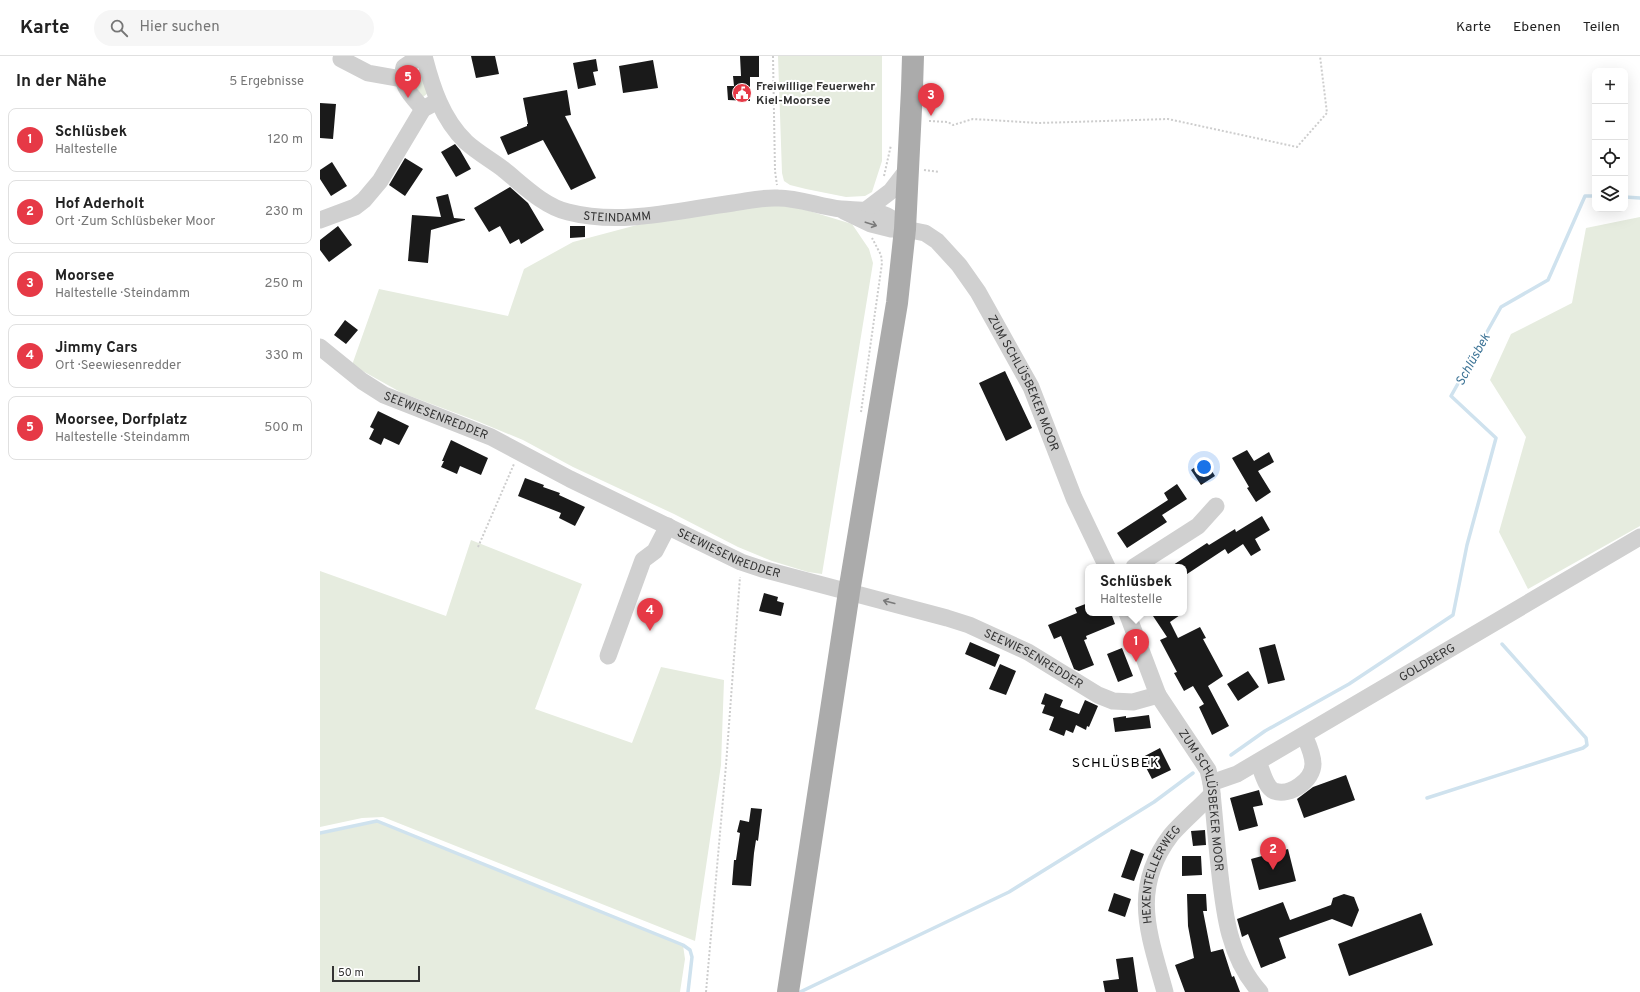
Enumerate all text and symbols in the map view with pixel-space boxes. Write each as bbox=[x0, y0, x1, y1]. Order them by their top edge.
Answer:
search box bbox=[94, 10, 374, 46]
text: Karte bbox=[20, 16, 70, 40]
icon: search bbox=[108, 17, 130, 39]
text: Hier suchen bbox=[140, 18, 220, 37]
text: Karte bbox=[1456, 19, 1491, 36]
text: Ebenen bbox=[1513, 19, 1561, 36]
text: Teilen bbox=[1583, 19, 1620, 36]
pin: 5 bbox=[395, 65, 421, 98]
map controls bbox=[1592, 68, 1628, 212]
button: + bbox=[1592, 68, 1628, 104]
text: In der Nähe bbox=[16, 71, 107, 93]
text: 5 Ergebnisse bbox=[229, 74, 304, 90]
place label: Freiwillige Feuerwehr Kiel-Moorsee bbox=[756, 79, 875, 109]
public building icon: Freiwillige Feuerwehr Kiel-Moorsee bbox=[731, 82, 753, 104]
pin: 3 bbox=[918, 83, 944, 116]
button: − bbox=[1592, 104, 1628, 140]
text: Schlüsbek bbox=[55, 123, 127, 142]
text: 1 bbox=[27, 132, 33, 148]
text: 120 m bbox=[268, 132, 303, 148]
button: locate bbox=[1592, 140, 1628, 176]
text: Haltestelle bbox=[55, 142, 117, 158]
button: layers bbox=[1592, 176, 1628, 212]
text: Hof Aderholt bbox=[55, 195, 144, 214]
text: 2 bbox=[26, 204, 34, 220]
text: 230 m bbox=[265, 204, 303, 220]
street label: STEINDAMM bbox=[582, 208, 652, 227]
text: Ort · Zum Schlüsbeker Moor bbox=[55, 214, 215, 230]
one-way arrow bbox=[864, 221, 877, 228]
text: Moorsee bbox=[55, 267, 114, 286]
text: 3 bbox=[26, 276, 34, 292]
text: 250 m bbox=[265, 276, 303, 292]
text: Haltestelle · Steindamm bbox=[55, 286, 190, 302]
street label: ZUM SCHLÜSBEKER MOOR bbox=[983, 312, 1062, 454]
water label: Schlüsbek bbox=[1453, 331, 1495, 389]
text: Jimmy Cars bbox=[55, 339, 138, 358]
text: 4 bbox=[26, 348, 34, 364]
text: 330 m bbox=[265, 348, 303, 364]
text: Ort · Seewiesenredder bbox=[55, 358, 181, 374]
street label: SEEWIESENREDDER bbox=[381, 389, 490, 444]
text: Moorsee, Dorfplatz bbox=[55, 411, 187, 430]
text: 5 bbox=[26, 420, 34, 436]
text: 500 m bbox=[264, 420, 303, 436]
text: Haltestelle · Steindamm bbox=[55, 430, 190, 446]
your location bbox=[1194, 457, 1214, 477]
street label: SEEWIESENREDDER bbox=[674, 525, 782, 583]
popup bbox=[1085, 564, 1187, 616]
text: Schlüsbek bbox=[1100, 573, 1172, 592]
text: Haltestelle bbox=[1100, 592, 1162, 608]
pin: 4 bbox=[637, 598, 663, 631]
one-way arrow bbox=[882, 598, 895, 605]
street label: SEEWIESENREDDER bbox=[981, 626, 1086, 693]
pin: 1 bbox=[1123, 629, 1149, 662]
street label: GOLDBERG bbox=[1396, 640, 1459, 686]
street label: ZUM SCHLÜSBEKER MOOR bbox=[1174, 726, 1227, 872]
district label: SCHLÜSBEK bbox=[1072, 754, 1160, 772]
street label: HEXENTELLERWEG bbox=[1139, 822, 1185, 925]
pin: 2 bbox=[1260, 837, 1286, 870]
scale bar bbox=[332, 964, 420, 983]
text: 50 m bbox=[338, 966, 364, 980]

